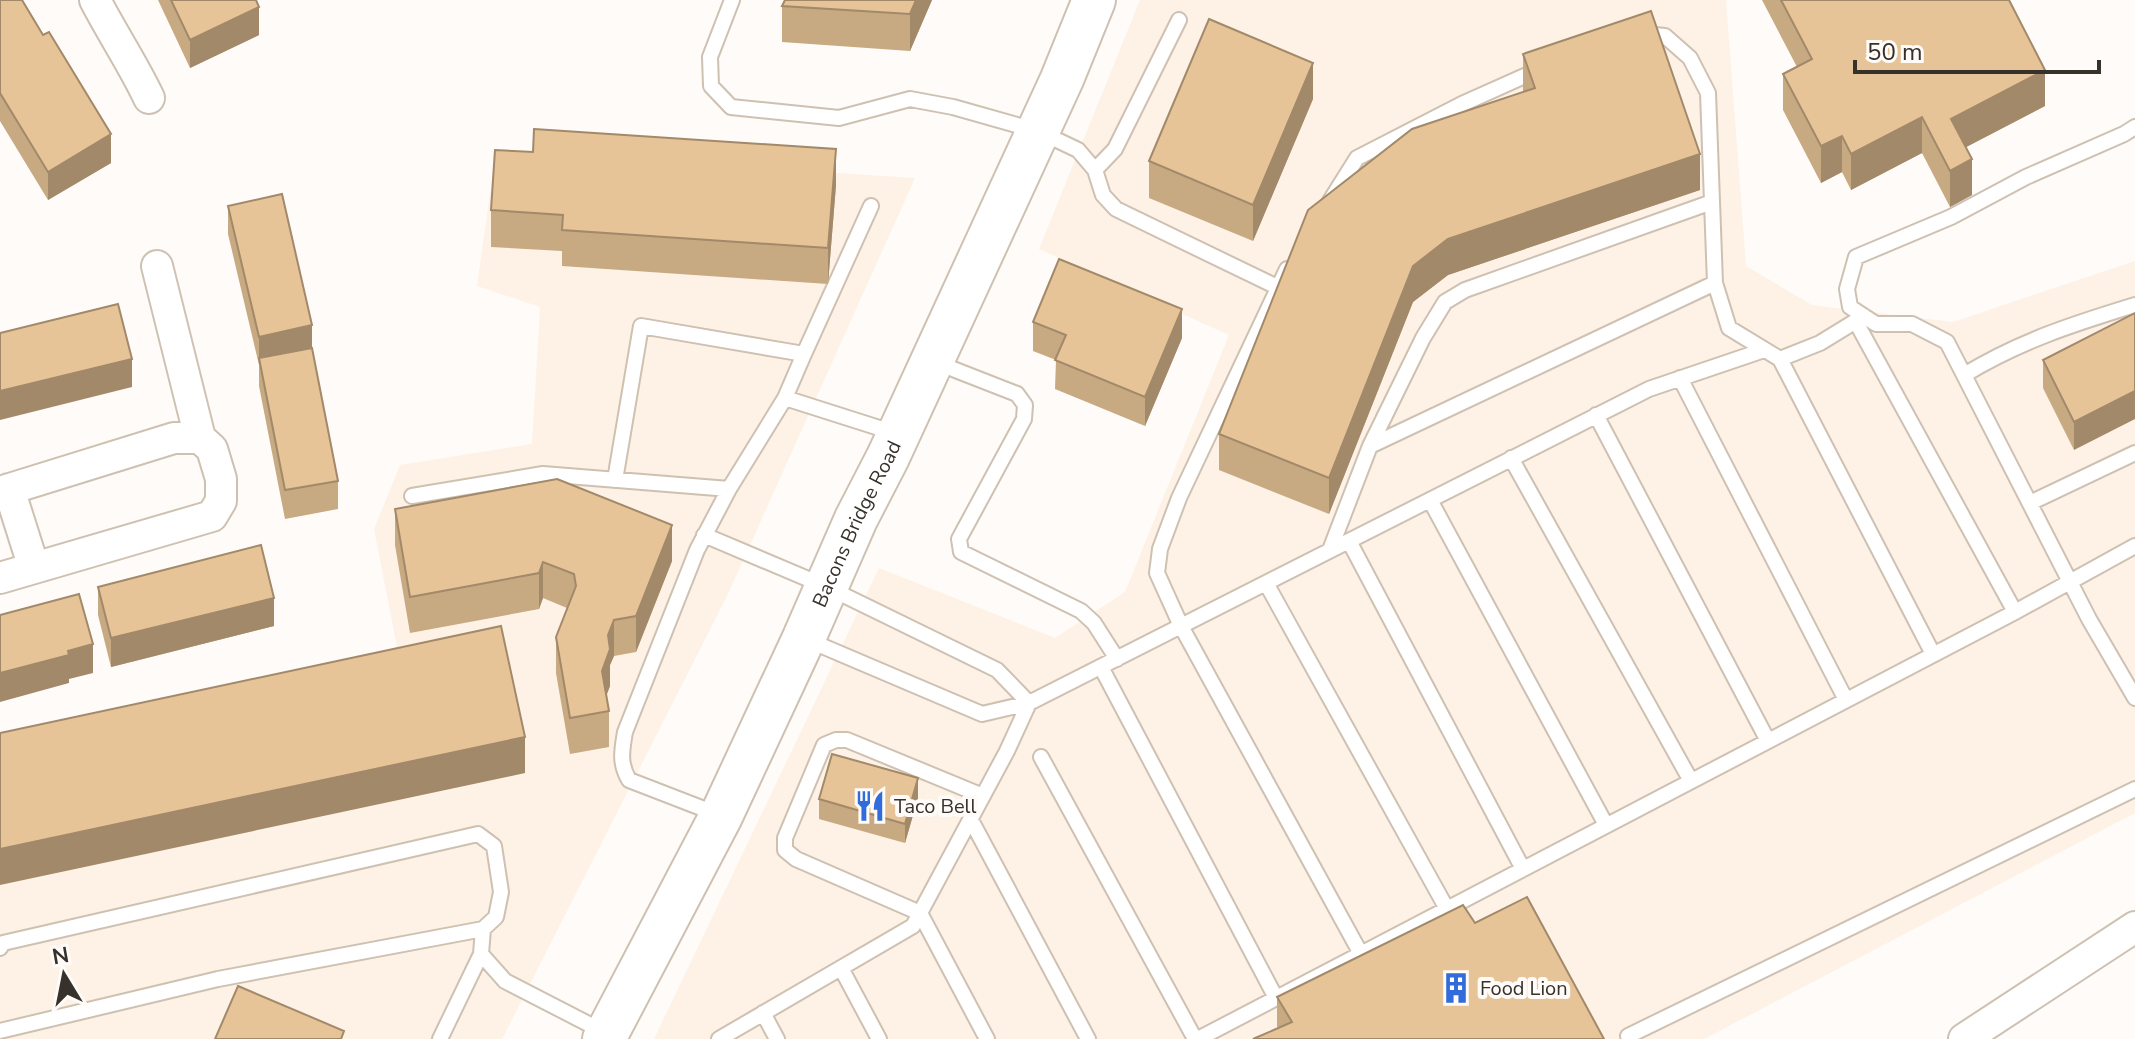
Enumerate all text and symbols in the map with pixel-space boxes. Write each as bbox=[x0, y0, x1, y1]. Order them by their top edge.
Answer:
scale bar bbox=[1855, 24, 2099, 74]
text: 50 m bbox=[1867, 36, 1923, 68]
street label: Bacons Bridge Road bbox=[806, 436, 908, 612]
restaurant icon: Taco Bell bbox=[853, 789, 887, 823]
place label: Taco Bell bbox=[894, 793, 977, 820]
north arrow bbox=[24, 935, 104, 1015]
text: N bbox=[50, 940, 71, 972]
building icon: Food Lion bbox=[1439, 971, 1473, 1005]
place label: Food Lion bbox=[1480, 975, 1568, 1002]

